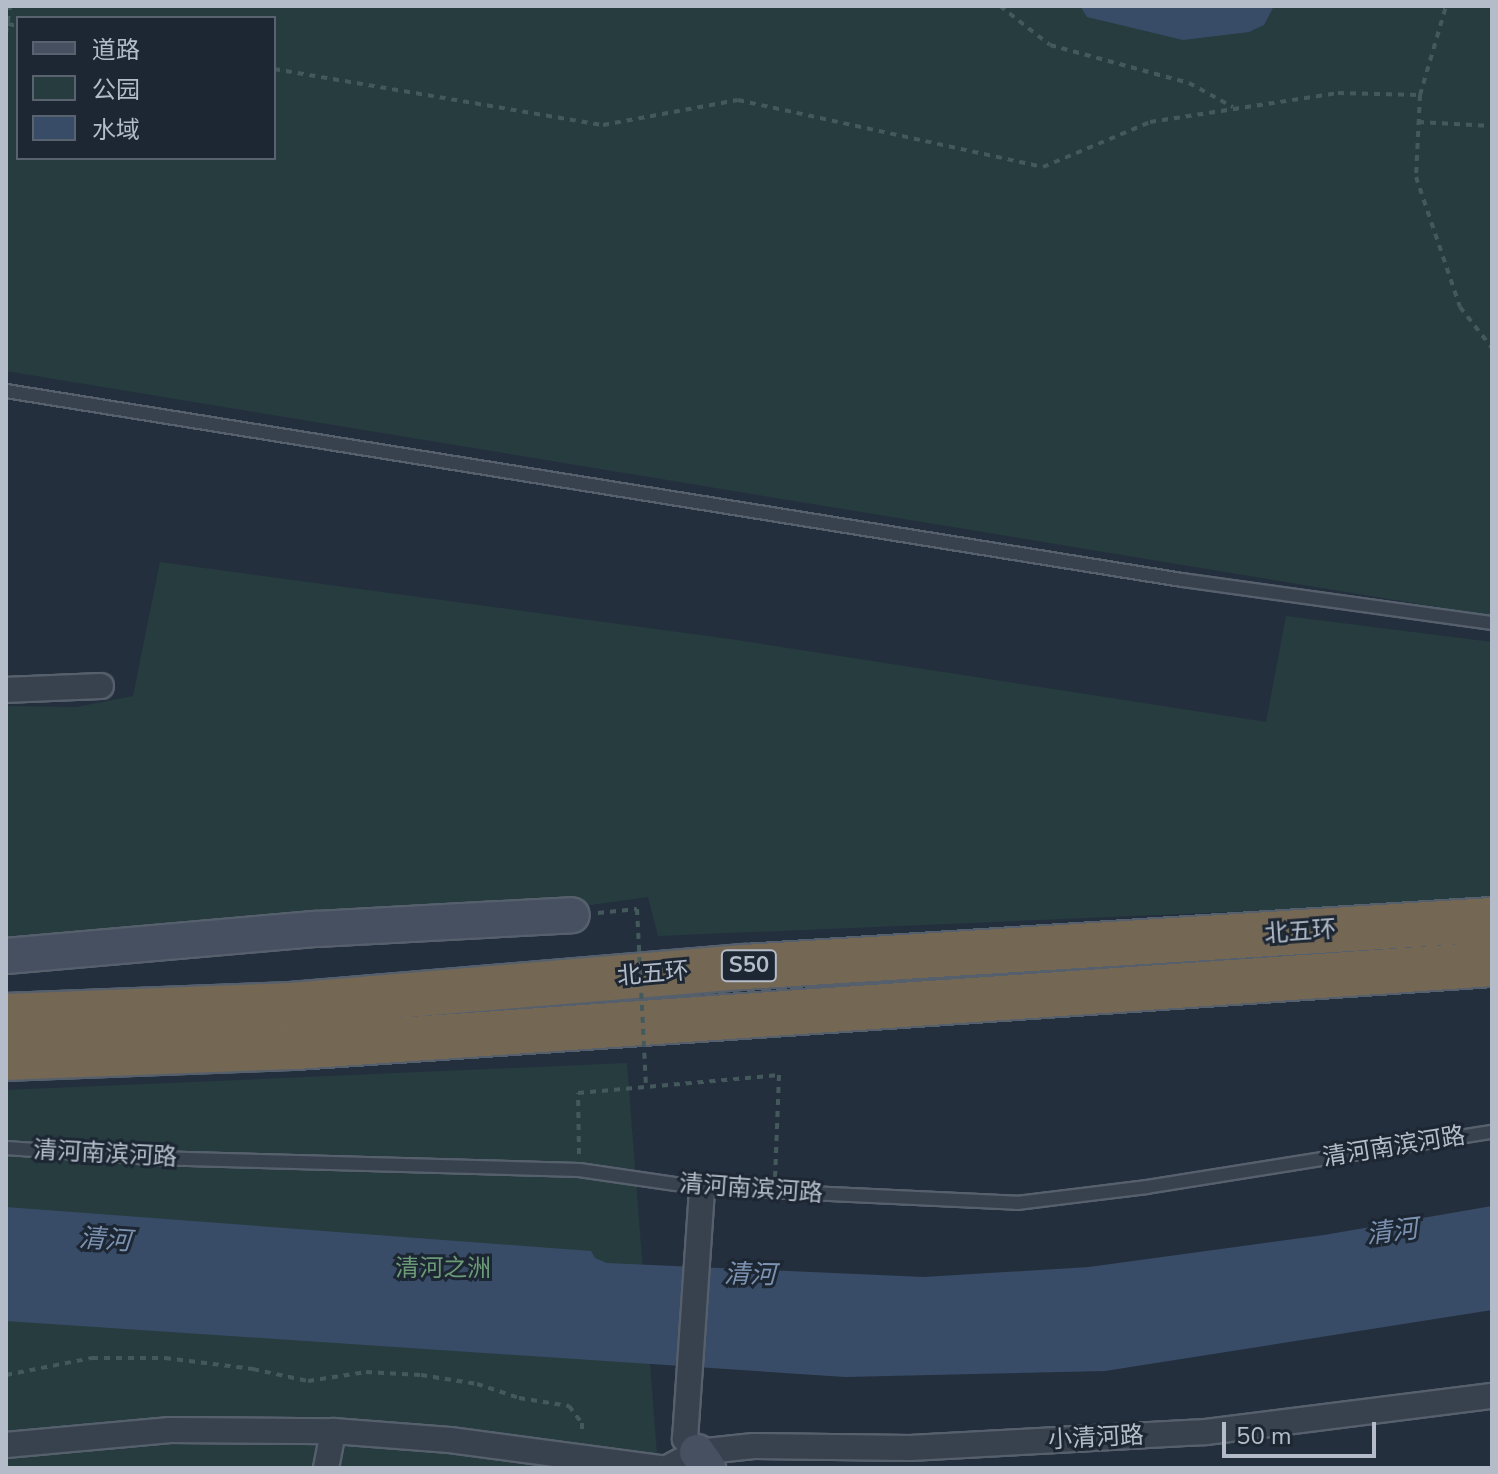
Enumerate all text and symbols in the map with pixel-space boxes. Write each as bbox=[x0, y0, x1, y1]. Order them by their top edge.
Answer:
legend bbox=[16, 16, 276, 160]
text: 道路 bbox=[92, 34, 140, 66]
text: 公园 bbox=[92, 74, 140, 106]
text: 水域 bbox=[92, 114, 140, 146]
street label: 北五环 bbox=[1263, 915, 1337, 949]
road number: S50 bbox=[719, 948, 779, 984]
street label: 北五环 bbox=[616, 957, 690, 991]
street label: 清河南滨河路 bbox=[1321, 1122, 1467, 1172]
street label: 清河南滨河路 bbox=[32, 1136, 178, 1172]
street label: 清河南滨河路 bbox=[678, 1170, 824, 1208]
water label: 清河 bbox=[1364, 1213, 1420, 1251]
water label: 清河 bbox=[78, 1223, 132, 1257]
park label: 清河之洲 bbox=[395, 1255, 491, 1283]
water label: 清河 bbox=[724, 1259, 776, 1291]
scale bar bbox=[1226, 1406, 1380, 1456]
text: 50 m bbox=[1236, 1420, 1292, 1452]
street label: 小清河路 bbox=[1047, 1421, 1145, 1455]

